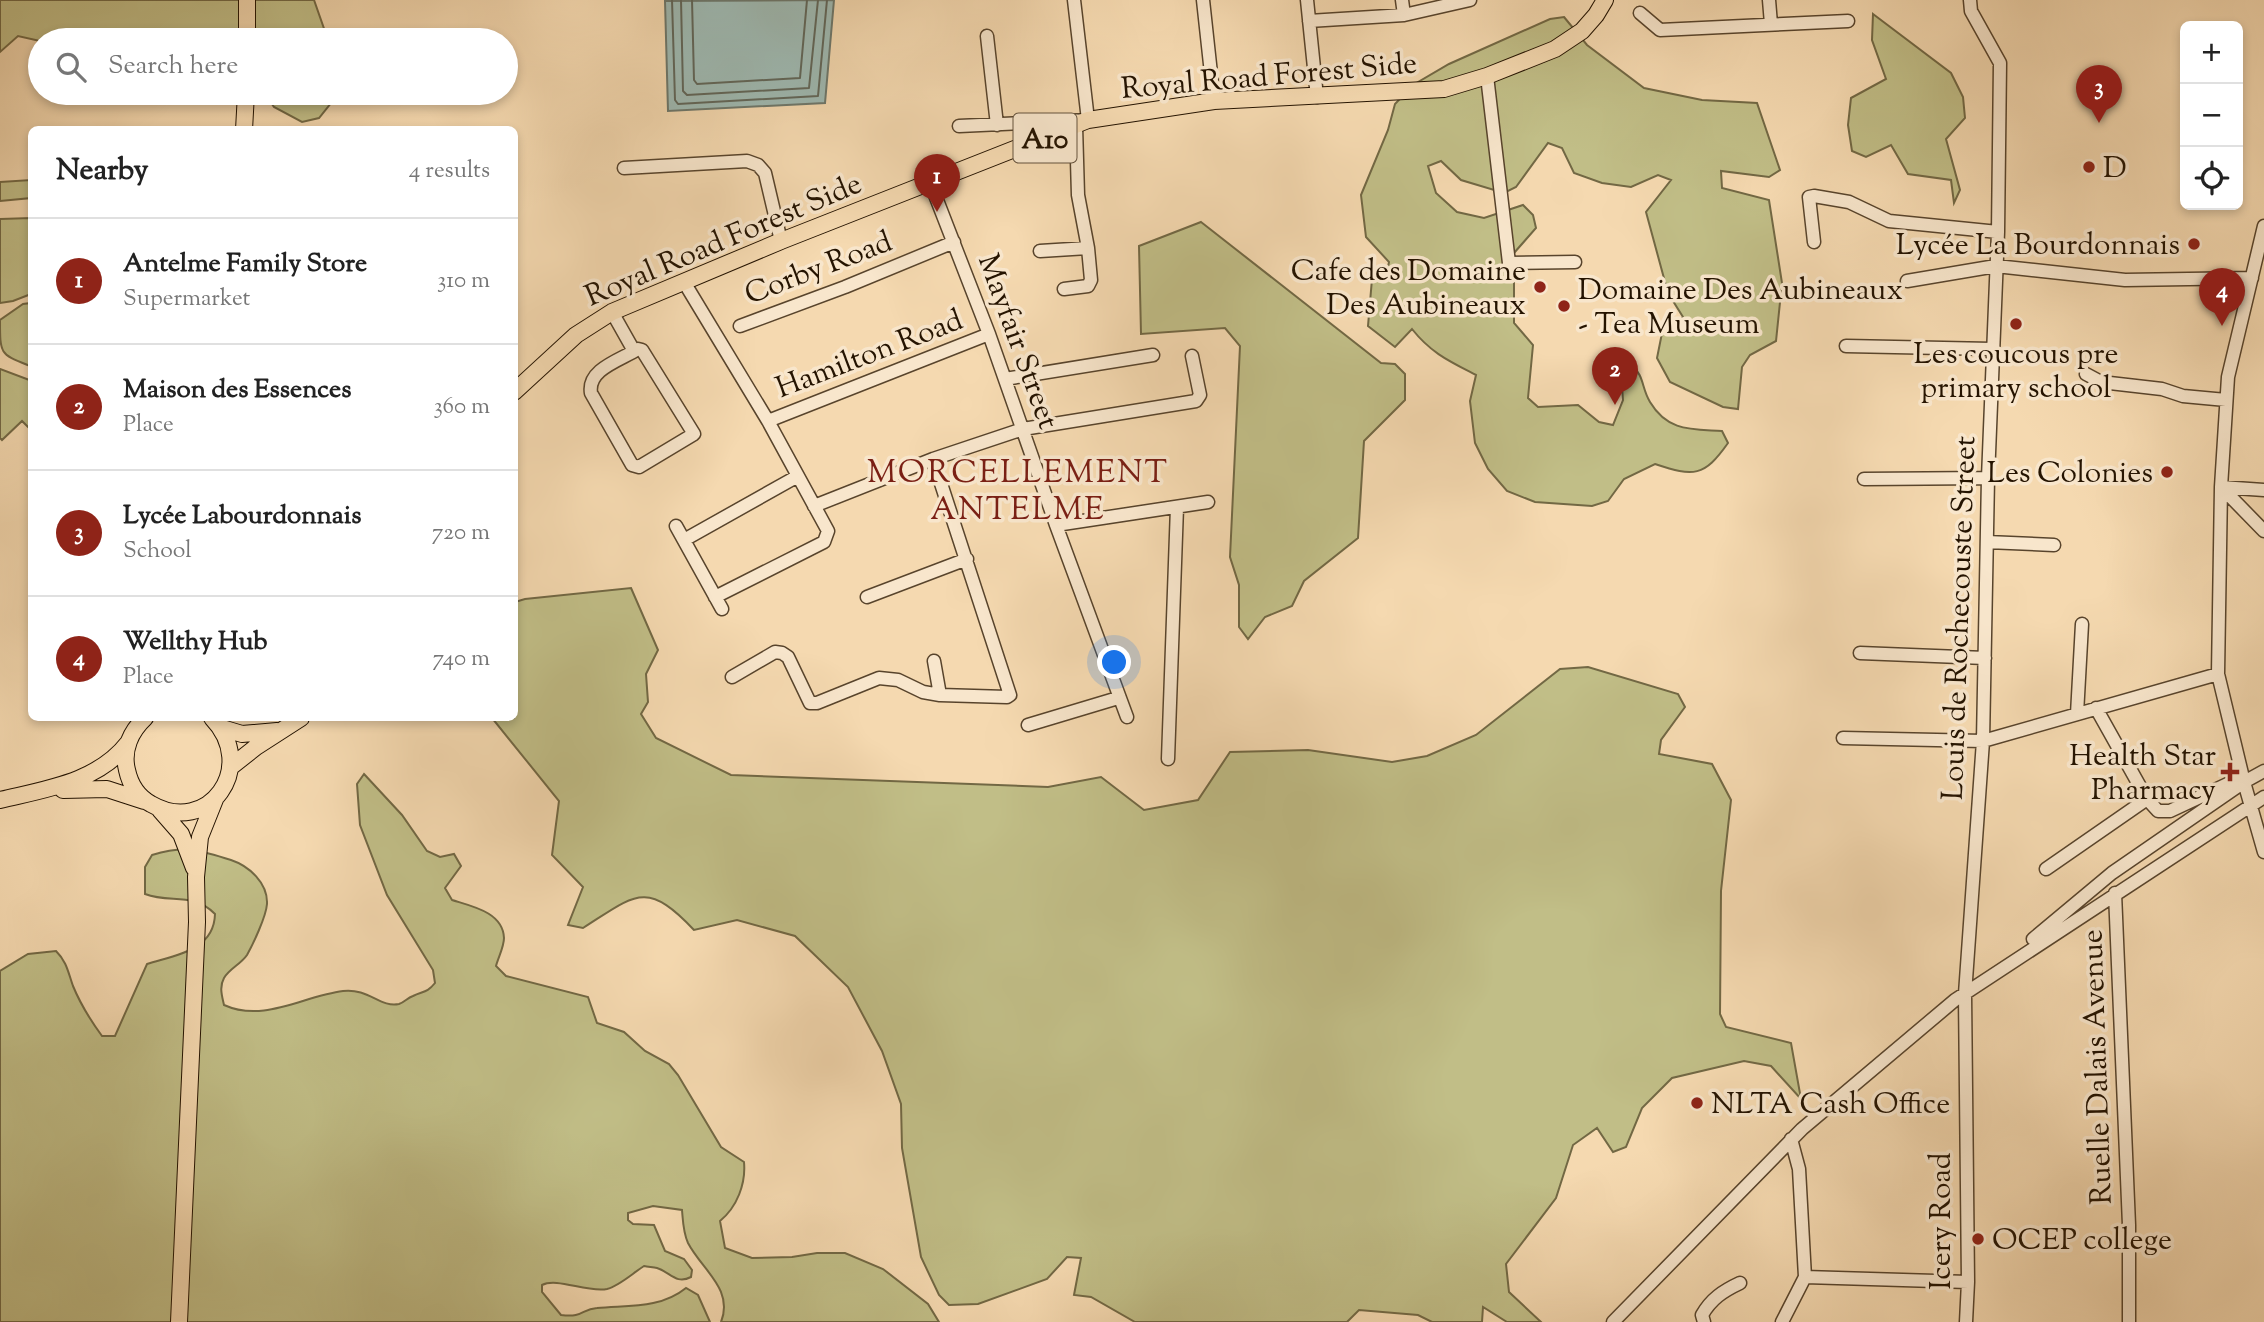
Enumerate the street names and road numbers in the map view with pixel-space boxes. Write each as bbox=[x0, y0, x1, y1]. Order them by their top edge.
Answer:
street label: Royal Road Forest Side bbox=[1120, 43, 1419, 112]
road number: A10 bbox=[1014, 114, 1076, 162]
street label: Royal Road Forest Side bbox=[579, 164, 869, 319]
street label: Corby Road bbox=[739, 221, 899, 317]
street label: Mayfair Street bbox=[965, 248, 1068, 435]
street label: Hamilton Road bbox=[770, 300, 970, 411]
street label: Louis de Rochecouste Street bbox=[1933, 435, 1988, 801]
street label: Ruelle Dalais Avenue bbox=[2072, 929, 2125, 1205]
street label: Icery Road bbox=[1921, 1152, 1964, 1290]

